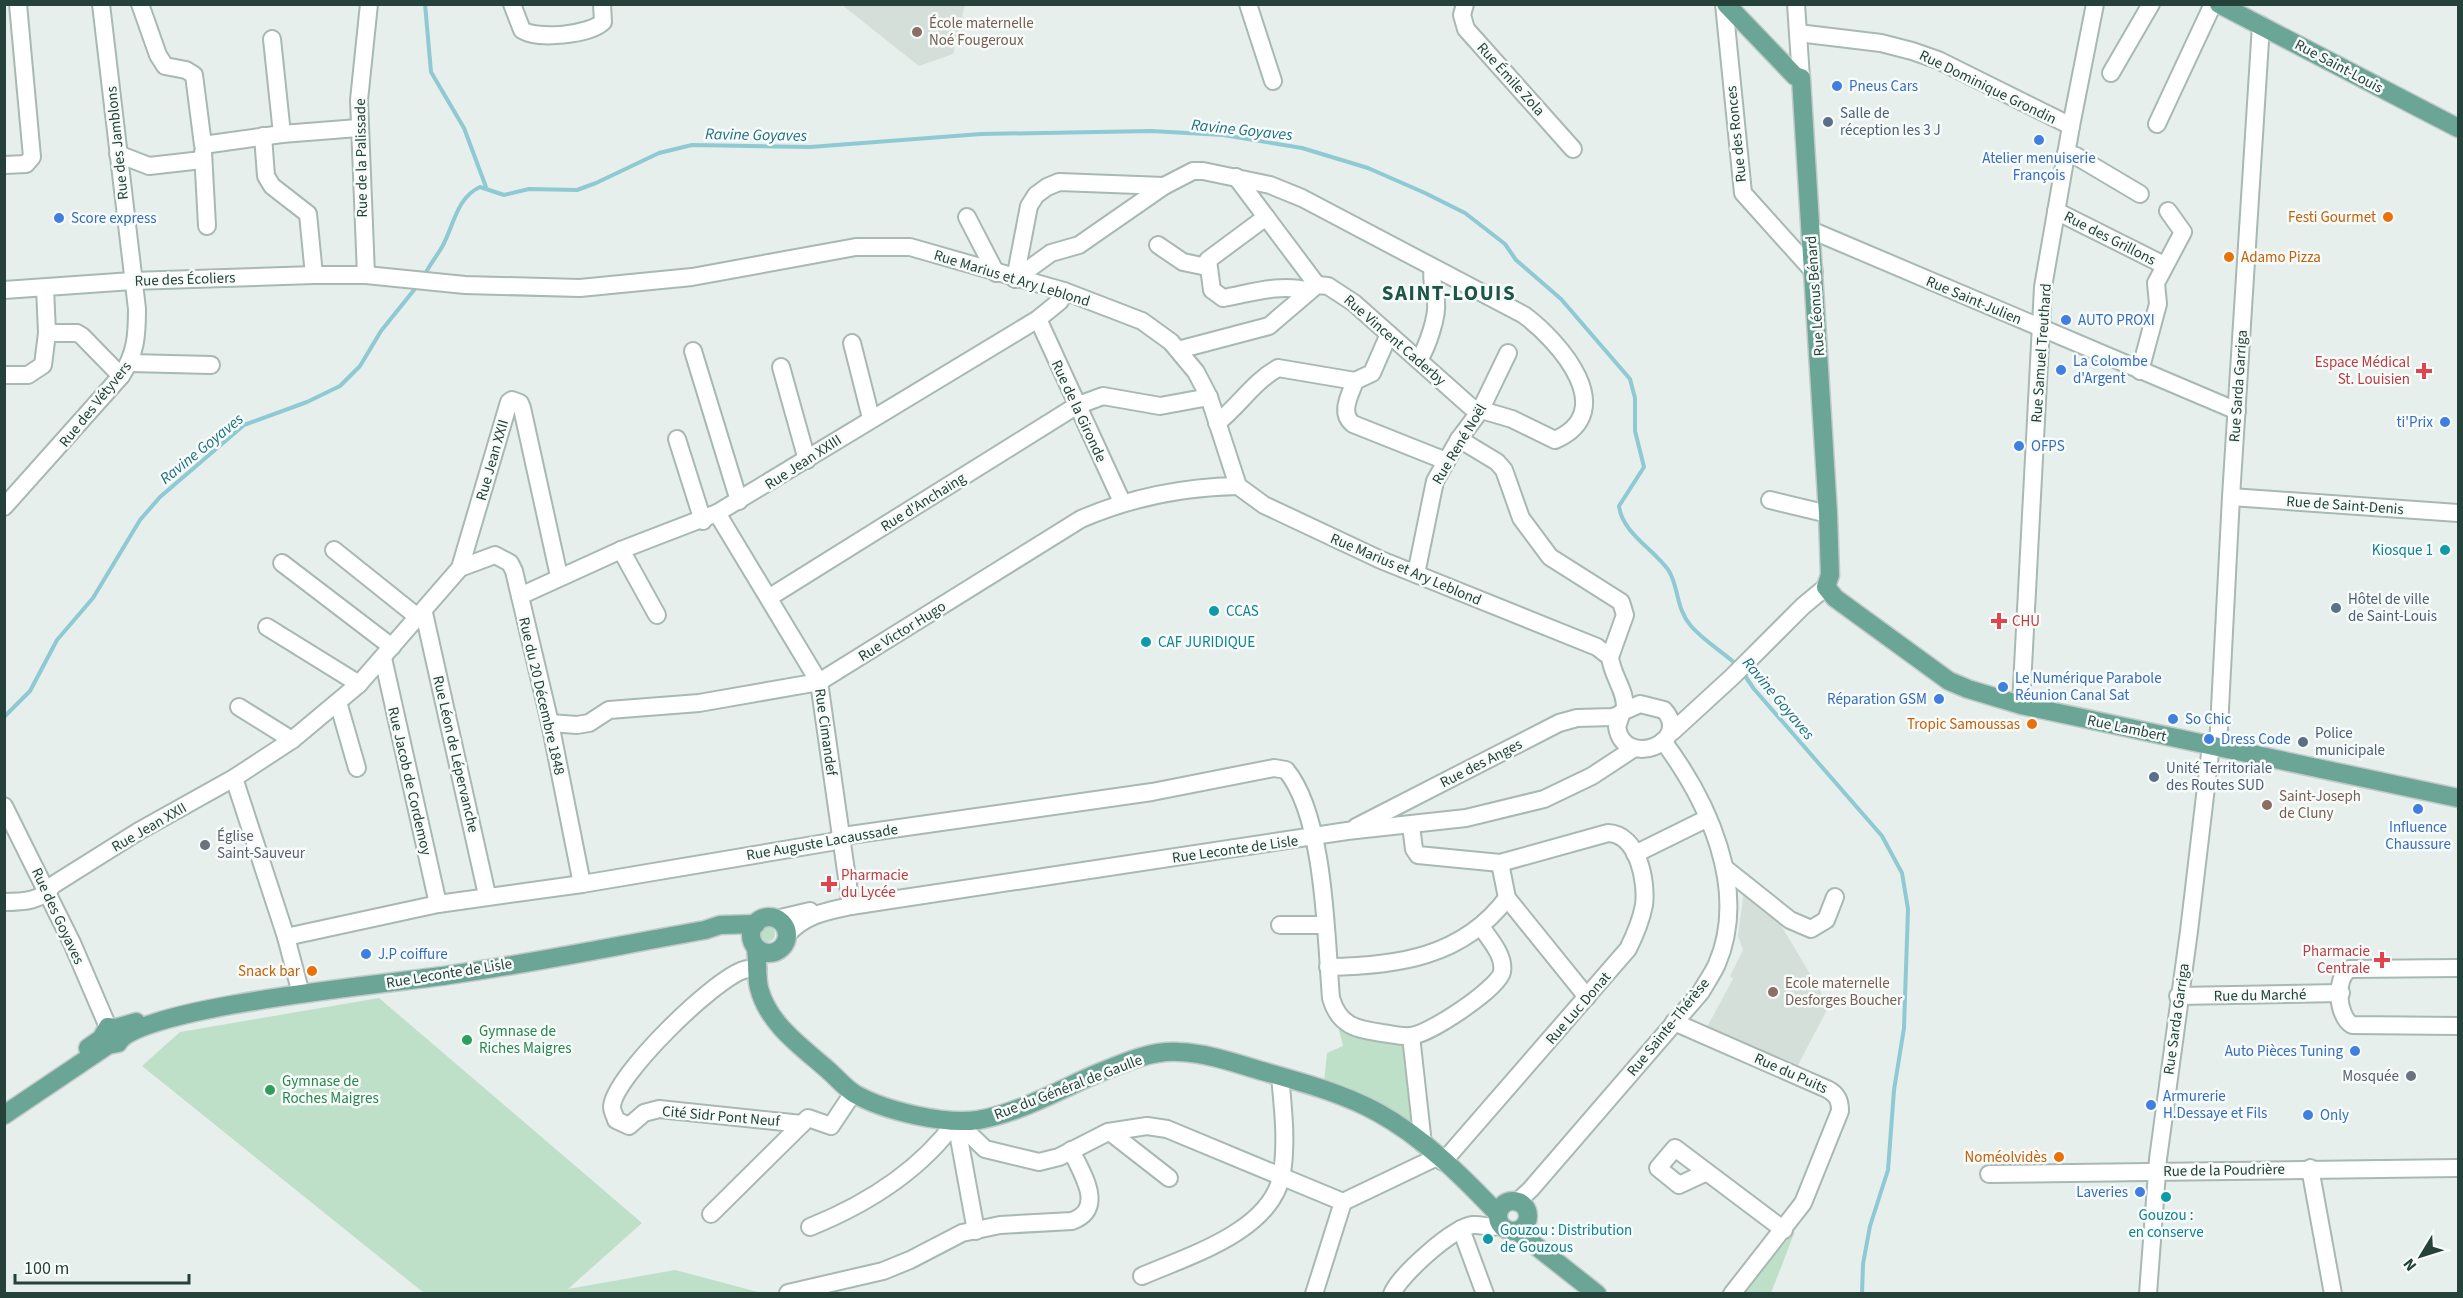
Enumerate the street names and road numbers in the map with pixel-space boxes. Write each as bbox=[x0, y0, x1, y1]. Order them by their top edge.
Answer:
street label: Rue Saint-Louis bbox=[2291, 34, 2387, 99]
street label: Rue Émile Zola bbox=[1472, 38, 1549, 121]
street label: Rue Dominique Grondin bbox=[1916, 45, 2060, 130]
street label: Rue des Jamblons bbox=[101, 85, 134, 201]
street label: Rue des Ronces bbox=[1721, 85, 1752, 183]
street label: Rue de la Palissade bbox=[350, 98, 373, 218]
street label: Rue des Grillons bbox=[2060, 206, 2159, 271]
street label: Rue Léonus Bénard bbox=[1801, 235, 1830, 357]
street label: Rue Marius et Ary Leblond bbox=[931, 245, 1093, 312]
street label: Rue des Écoliers bbox=[134, 267, 236, 292]
street label: Rue Saint-Julien bbox=[1923, 271, 2025, 330]
street label: Rue Samuel Treuthard bbox=[2026, 283, 2057, 423]
street label: Rue Vincent Caderby bbox=[1339, 290, 1450, 391]
street label: Rue Sarda Garriga bbox=[2224, 329, 2253, 443]
street label: Rue des Vétyvers bbox=[54, 357, 137, 452]
street label: Rue de la Gironde bbox=[1046, 357, 1111, 466]
street label: Rue René Noël bbox=[1427, 400, 1492, 489]
street label: Rue Jean XXII bbox=[471, 417, 514, 503]
street label: Rue Jean XXIII bbox=[761, 430, 846, 495]
street label: Rue d'Anchaing bbox=[877, 468, 970, 537]
street label: Rue de Saint-Denis bbox=[2286, 491, 2404, 520]
street label: Rue Marius et Ary Leblond bbox=[1327, 528, 1485, 611]
street label: Rue Victor Hugo bbox=[854, 596, 950, 667]
street label: Rue du 20 Décembre 1848 bbox=[513, 615, 570, 777]
street label: Rue Léon de Lépervanche bbox=[427, 674, 484, 835]
street label: Rue Cimandef bbox=[809, 687, 842, 778]
street label: Rue Jacob de Cordemoy bbox=[382, 705, 437, 857]
street label: Rue Lambert bbox=[2085, 710, 2168, 747]
street label: Rue des Anges bbox=[1437, 734, 1526, 793]
street label: Rue Jean XXII bbox=[108, 797, 191, 857]
street label: Rue Auguste Lacaussade bbox=[745, 819, 900, 866]
street label: Rue Leconte de Lisle bbox=[1171, 830, 1299, 869]
street label: Rue des Goyaves bbox=[26, 864, 89, 968]
street label: Rue Leconte de Lisle bbox=[385, 953, 514, 994]
street label: Rue Sarda Garriga bbox=[2158, 962, 2195, 1076]
street label: Rue Luc Donat bbox=[1541, 967, 1616, 1049]
street label: Rue Sainte-Thérèse bbox=[1622, 974, 1715, 1081]
street label: Rue du Marché bbox=[2214, 984, 2306, 1007]
street label: Rue du Puits bbox=[1751, 1048, 1831, 1099]
street label: Rue du Général de Gaulle bbox=[991, 1050, 1145, 1125]
street label: Cité Sidr Pont Neuf bbox=[661, 1101, 781, 1132]
street label: Rue de la Poudrière bbox=[2163, 1159, 2285, 1182]

